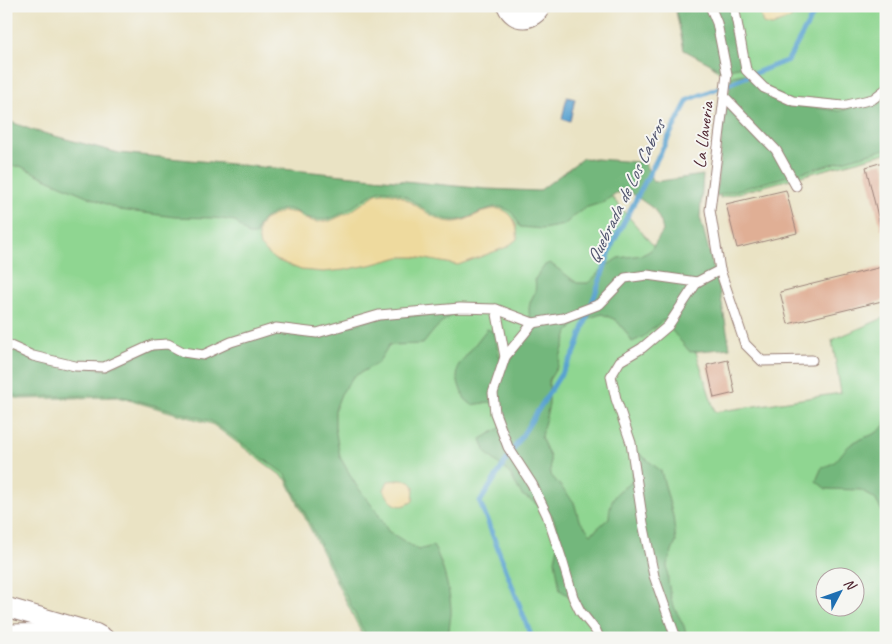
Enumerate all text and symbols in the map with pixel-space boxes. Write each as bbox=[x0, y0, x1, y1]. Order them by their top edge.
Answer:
street label: La Llaveria bbox=[688, 99, 718, 169]
water label: Quebrada de Los Cabros bbox=[581, 114, 672, 267]
north arrow bbox=[814, 566, 864, 616]
text: N bbox=[840, 575, 860, 594]

